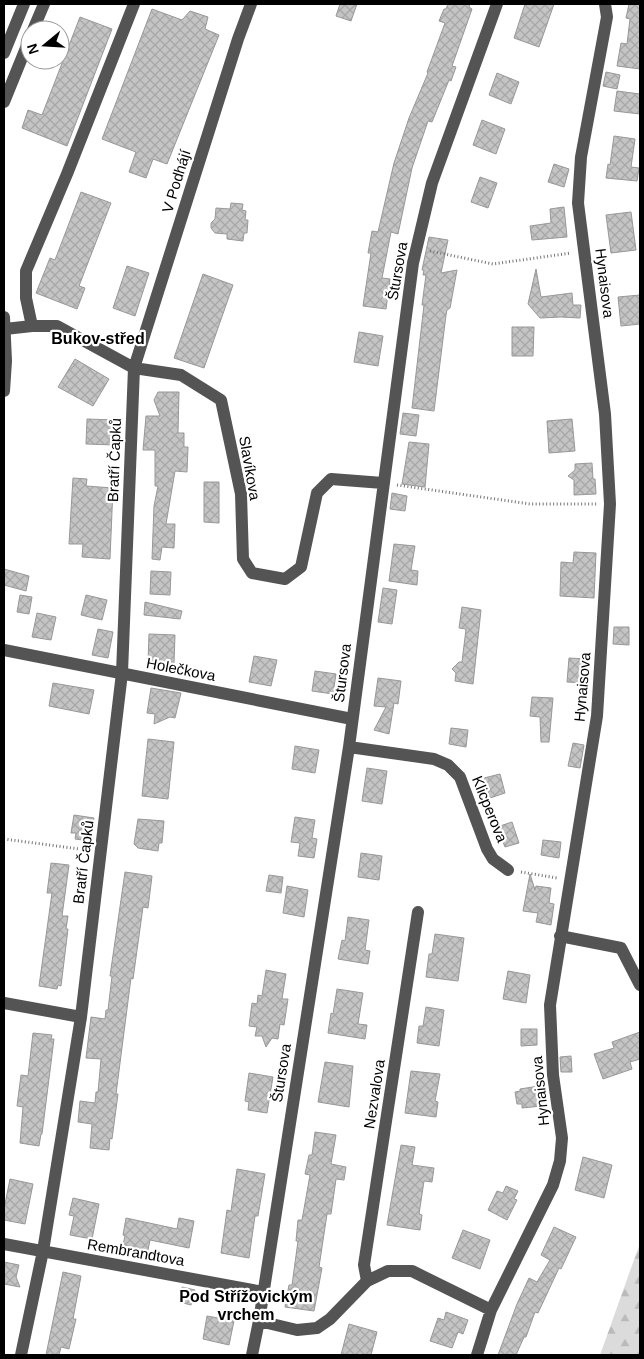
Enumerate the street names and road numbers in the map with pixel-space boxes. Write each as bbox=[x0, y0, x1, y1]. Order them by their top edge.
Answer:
street label: V Podhájí bbox=[158, 147, 194, 215]
street label: Štursova bbox=[383, 240, 411, 302]
street label: Hynaisova bbox=[592, 247, 618, 319]
street label: Bratří Čapků bbox=[104, 418, 124, 502]
street label: Slavíkova bbox=[236, 434, 264, 502]
street label: Štursova bbox=[330, 642, 354, 703]
street label: Hynaisova bbox=[570, 651, 594, 723]
street label: Holečkova bbox=[145, 654, 218, 684]
street label: Klicperova bbox=[469, 773, 511, 845]
street label: Bratří Čapků bbox=[69, 819, 97, 905]
street label: Štursova bbox=[268, 1042, 294, 1104]
street label: Hynaisova bbox=[528, 1055, 552, 1127]
street label: Nezvalova bbox=[360, 1057, 388, 1130]
street label: Rembrandtova bbox=[86, 1235, 187, 1269]

